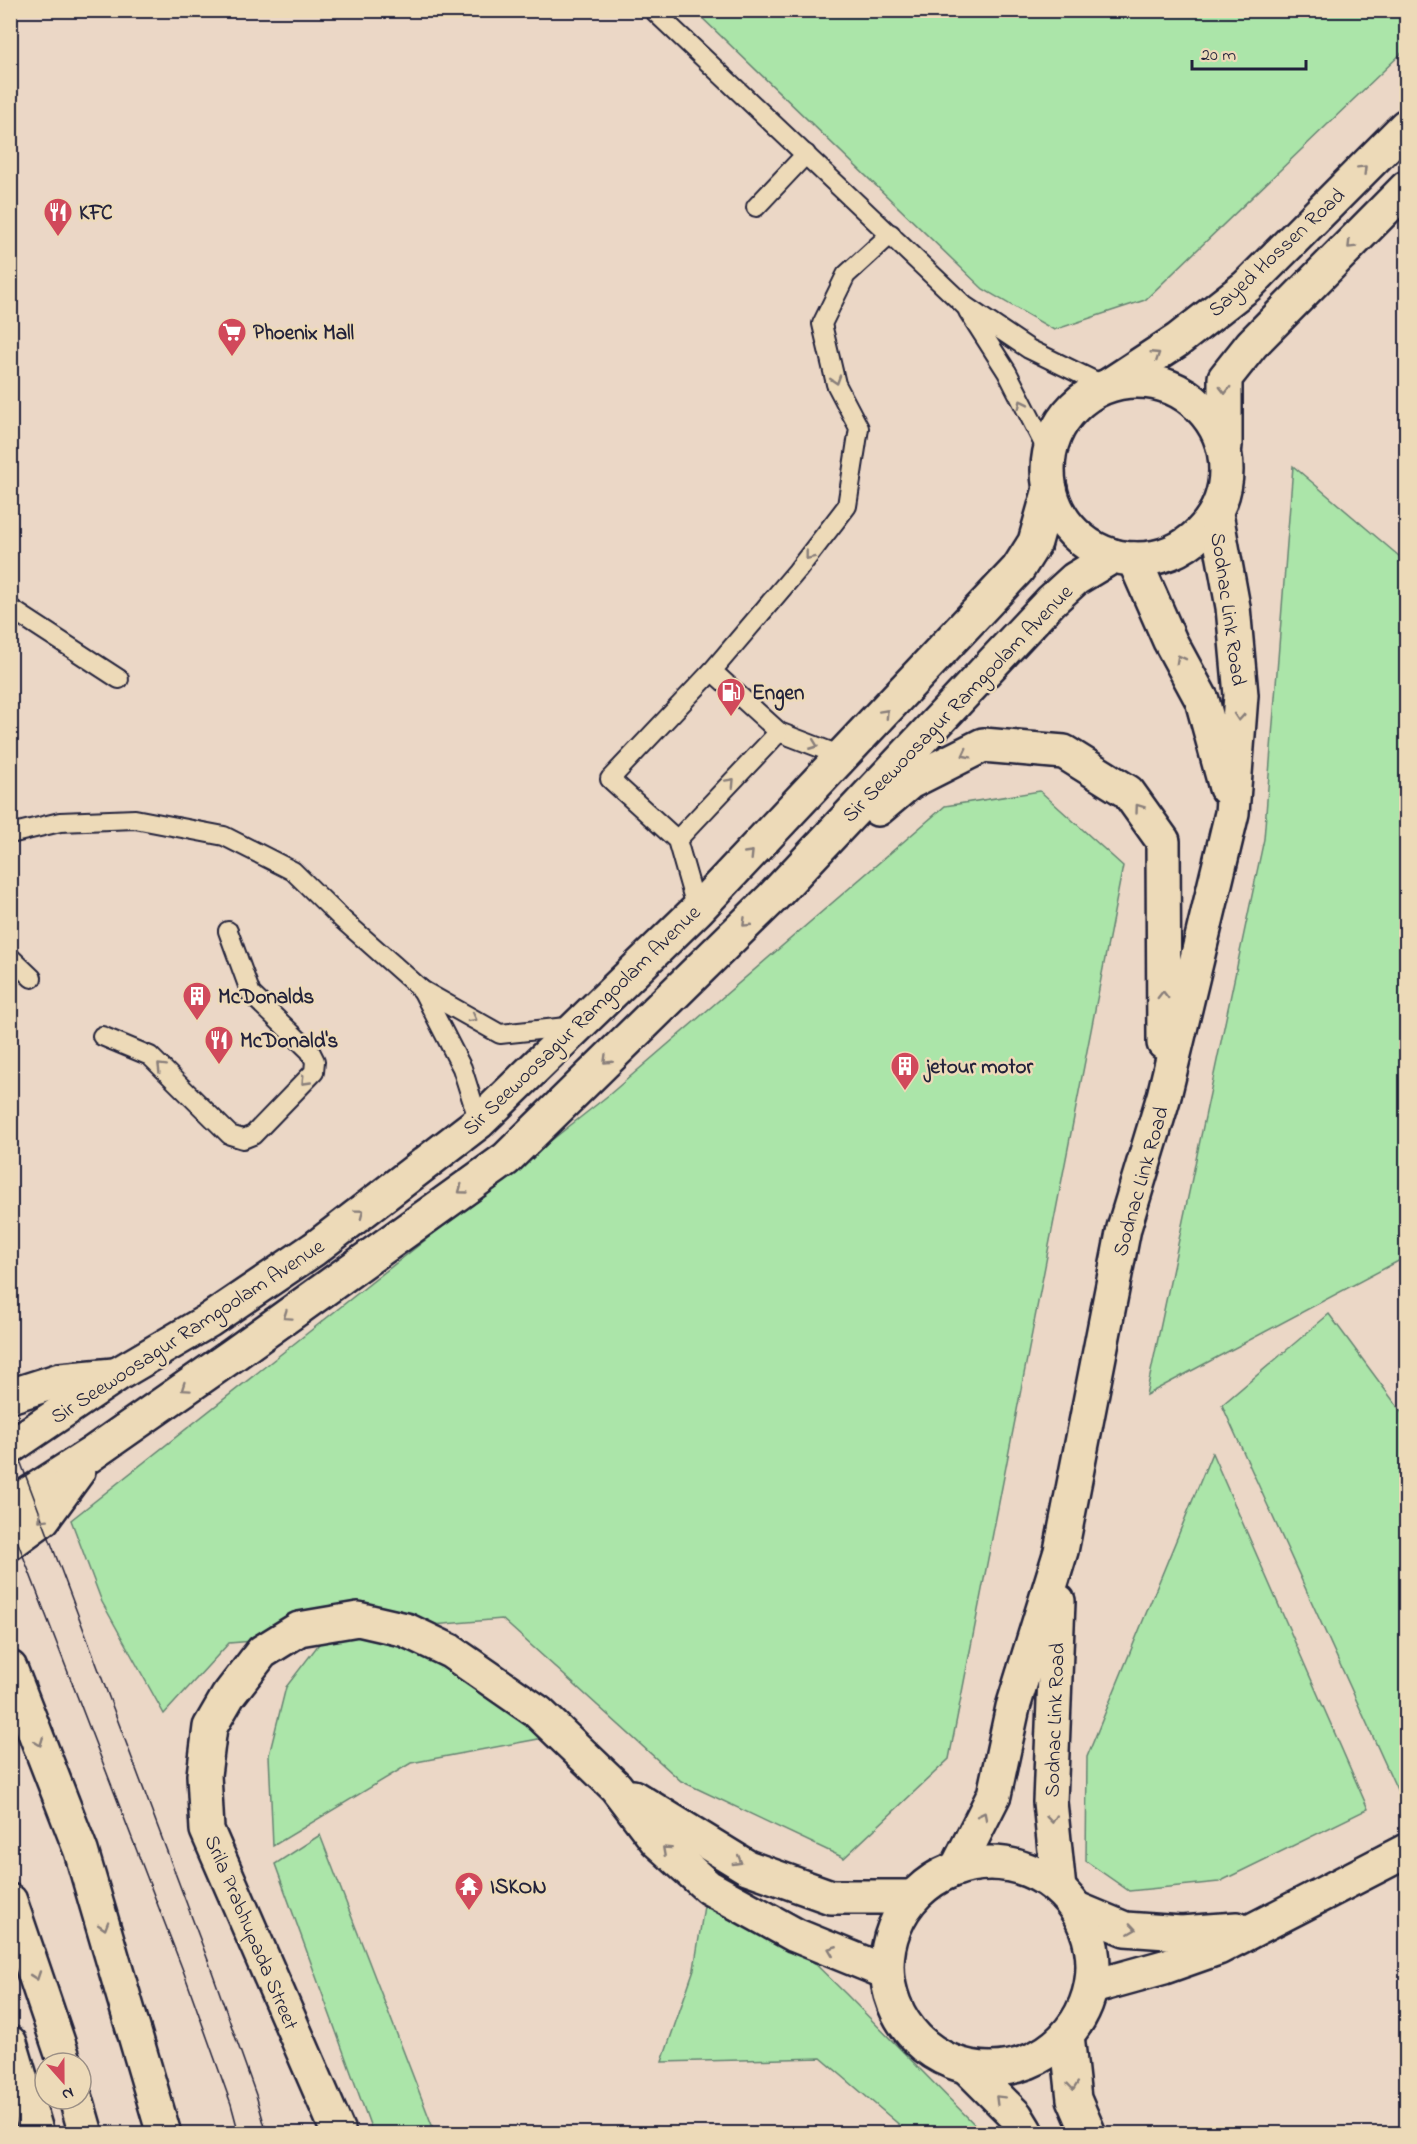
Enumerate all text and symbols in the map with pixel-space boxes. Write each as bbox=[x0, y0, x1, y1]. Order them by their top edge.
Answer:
scale bar bbox=[1192, 33, 1306, 71]
text: 20 m bbox=[1201, 43, 1236, 69]
one-way arrow bbox=[1356, 166, 1367, 176]
street label: Sayed Hossen Road bbox=[1202, 182, 1354, 327]
restaurant icon: KFC bbox=[42, 196, 74, 238]
place label: KFC bbox=[79, 199, 113, 229]
one-way arrow bbox=[1347, 237, 1358, 248]
supermarket icon: Phoenix Mall bbox=[216, 316, 248, 358]
place label: Phoenix Mall bbox=[253, 319, 355, 349]
one-way arrow bbox=[1149, 351, 1160, 362]
one-way arrow bbox=[829, 374, 841, 385]
one-way arrow bbox=[1219, 385, 1231, 394]
one-way arrow bbox=[1018, 400, 1030, 411]
street label: Sodnac Link Road bbox=[1201, 531, 1253, 688]
one-way arrow bbox=[805, 549, 816, 560]
street label: Sir Seewoosagur Ramgoolam Avenue bbox=[836, 578, 1083, 832]
one-way arrow bbox=[1176, 655, 1187, 665]
fuel station icon: Engen bbox=[715, 676, 747, 718]
place label: Engen bbox=[752, 679, 804, 711]
one-way arrow bbox=[877, 709, 888, 720]
one-way arrow bbox=[1233, 713, 1246, 722]
one-way arrow bbox=[809, 738, 819, 751]
one-way arrow bbox=[962, 746, 973, 758]
one-way arrow bbox=[724, 779, 735, 789]
one-way arrow bbox=[1135, 804, 1146, 815]
one-way arrow bbox=[743, 850, 754, 861]
street label: Sir Seewoosagur Ramgoolam Avenue bbox=[457, 899, 710, 1145]
one-way arrow bbox=[742, 916, 752, 927]
building icon: McDonalds bbox=[181, 980, 213, 1022]
place label: McDonalds bbox=[218, 983, 314, 1013]
one-way arrow bbox=[1157, 991, 1170, 1000]
one-way arrow bbox=[467, 1011, 477, 1022]
restaurant icon: McDonald's bbox=[203, 1024, 235, 1066]
place label: McDonald's bbox=[240, 1027, 339, 1057]
building icon: jetour motor bbox=[889, 1050, 921, 1092]
one-way arrow bbox=[603, 1052, 614, 1063]
place label: jetour motor bbox=[923, 1053, 1033, 1083]
one-way arrow bbox=[158, 1064, 169, 1075]
one-way arrow bbox=[301, 1075, 312, 1085]
street label: Sodnac Link Road bbox=[1106, 1103, 1178, 1260]
one-way arrow bbox=[458, 1183, 469, 1194]
one-way arrow bbox=[354, 1209, 365, 1220]
street label: Sir Seewoosagur Ramgoolam Avenue bbox=[45, 1232, 332, 1434]
one-way arrow bbox=[283, 1309, 294, 1320]
one-way arrow bbox=[180, 1381, 191, 1392]
one-way arrow bbox=[38, 1510, 49, 1521]
street label: Sodnac Link Road bbox=[1038, 1642, 1074, 1798]
one-way arrow bbox=[32, 1737, 45, 1747]
one-way arrow bbox=[976, 1811, 988, 1822]
one-way arrow bbox=[1045, 1815, 1058, 1824]
street label: Srila Prabhupada Street bbox=[195, 1831, 305, 2035]
one-way arrow bbox=[663, 1846, 673, 1857]
one-way arrow bbox=[731, 1854, 742, 1865]
temple icon: ISKON bbox=[453, 1870, 485, 1912]
place label: ISKON bbox=[490, 1873, 547, 1903]
one-way arrow bbox=[97, 1920, 109, 1931]
one-way arrow bbox=[1127, 1922, 1136, 1934]
one-way arrow bbox=[827, 1945, 838, 1957]
one-way arrow bbox=[29, 1970, 41, 1981]
north arrow bbox=[33, 2051, 93, 2111]
text: N bbox=[58, 2080, 77, 2106]
one-way arrow bbox=[1066, 2081, 1078, 2090]
one-way arrow bbox=[996, 2096, 1007, 2107]

